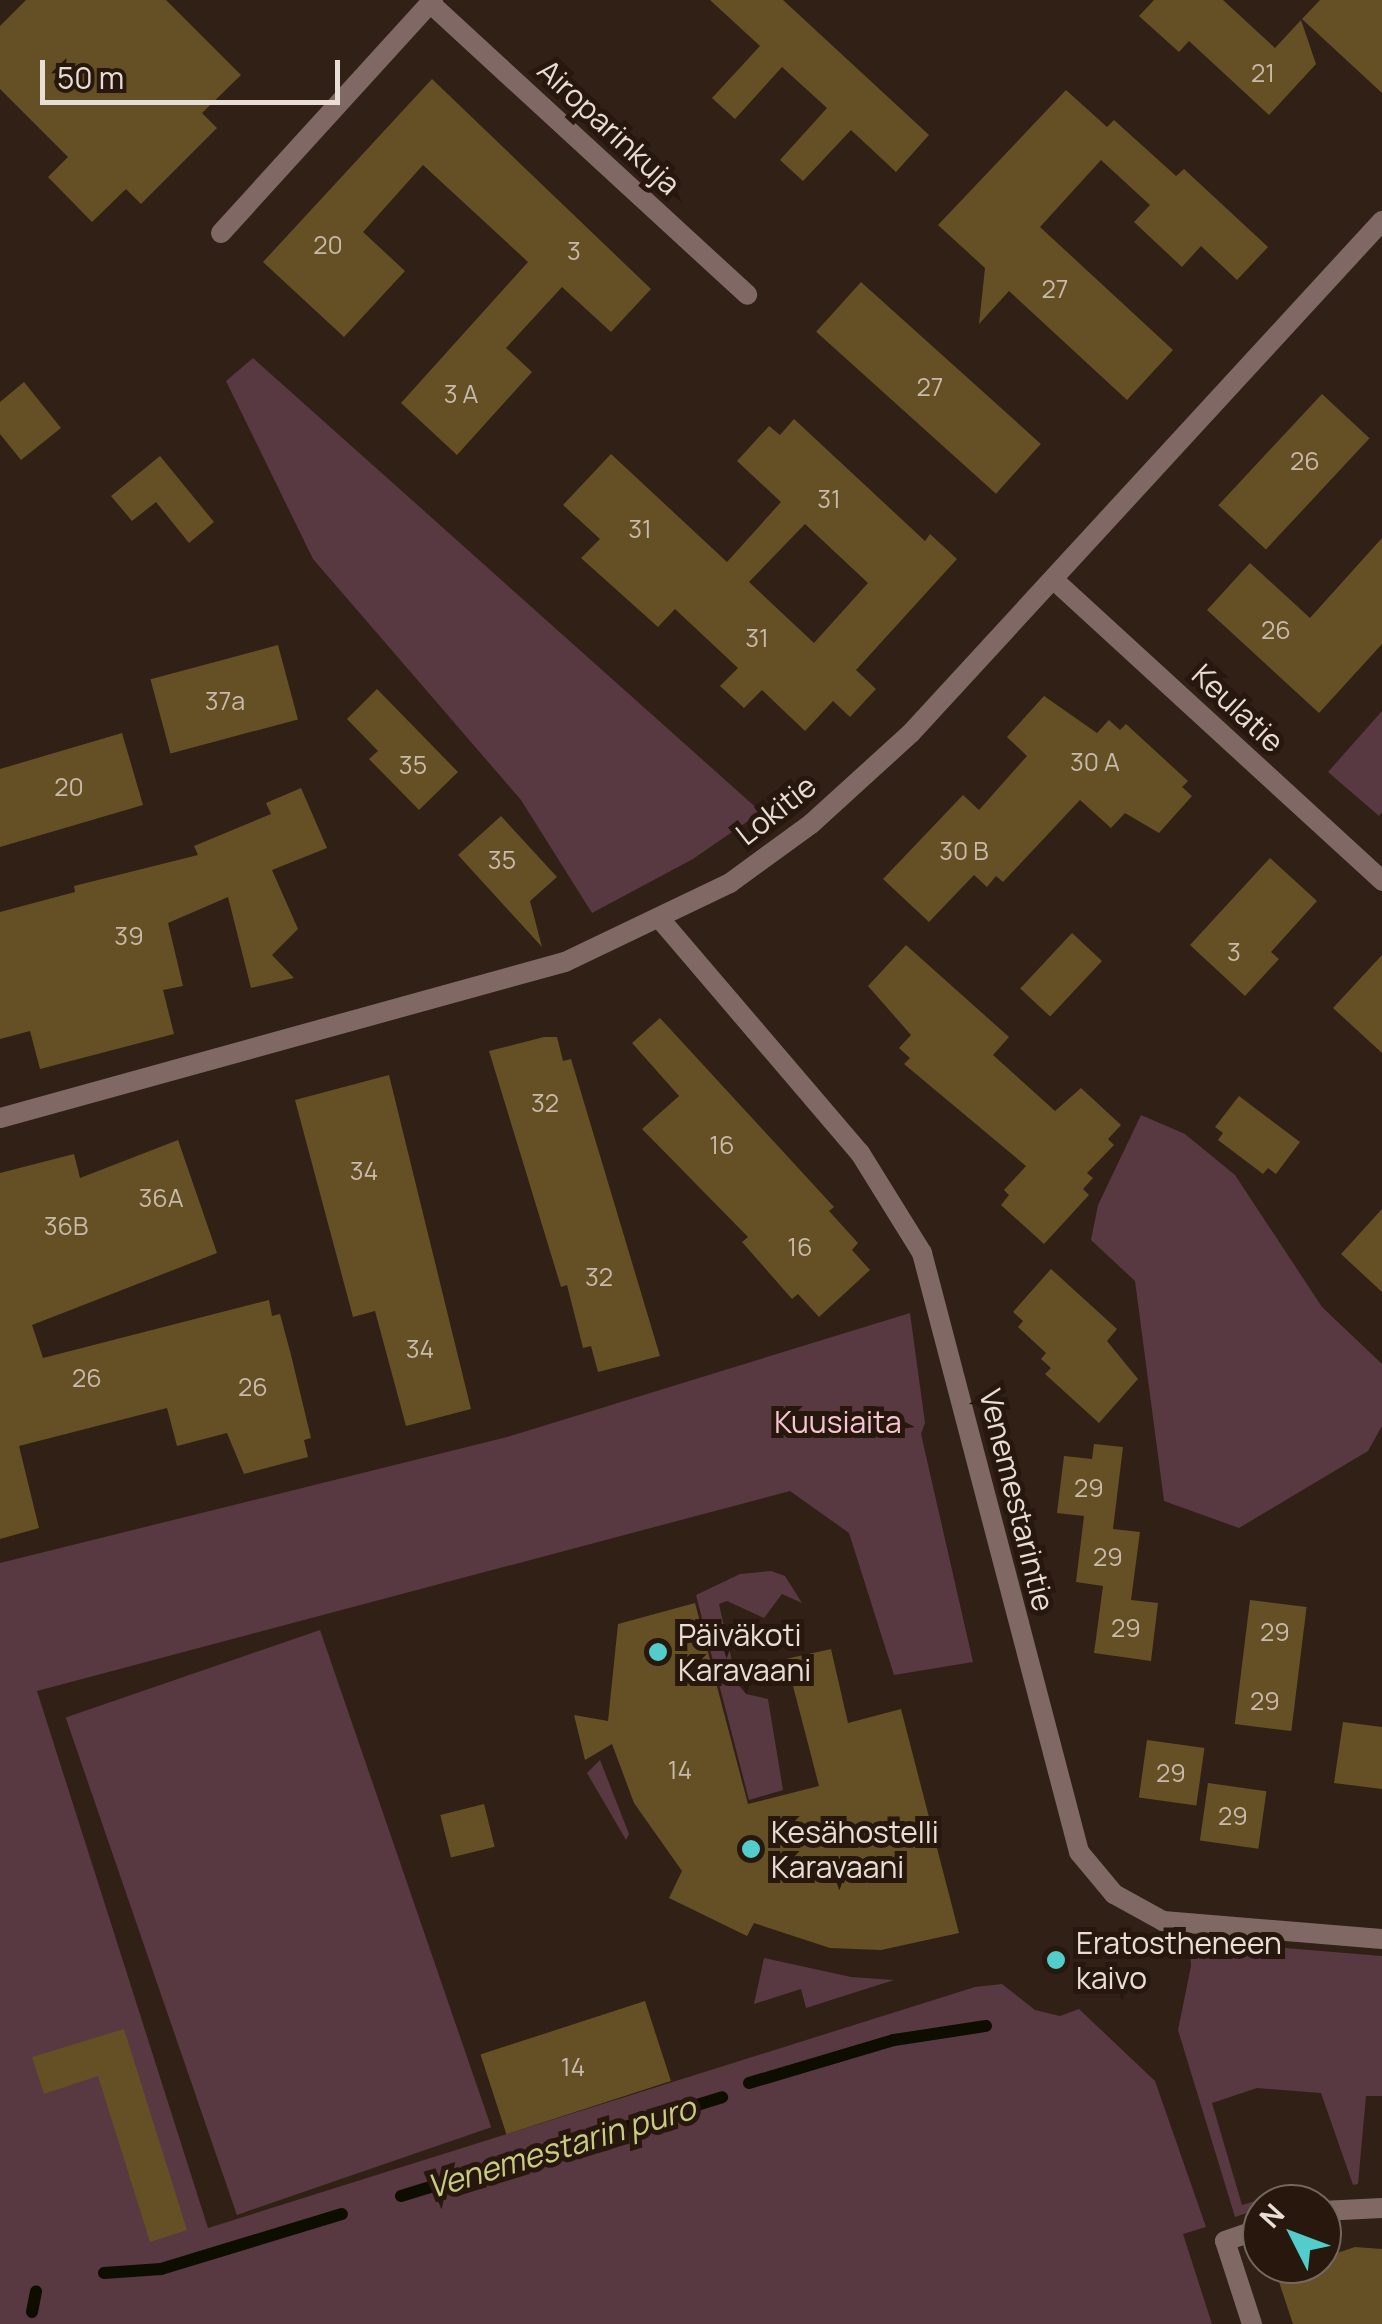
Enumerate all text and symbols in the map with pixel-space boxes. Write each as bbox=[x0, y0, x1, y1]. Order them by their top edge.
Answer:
scale bar bbox=[45, 40, 345, 102]
street label: Airoparinkuja bbox=[530, 52, 688, 202]
text: 50 m bbox=[57, 57, 124, 98]
house number: 21 bbox=[1251, 58, 1275, 88]
house number: 20 bbox=[313, 230, 343, 260]
house number: 3 bbox=[567, 236, 581, 266]
house number: 27 bbox=[1042, 274, 1068, 304]
house number: 27 bbox=[917, 372, 943, 402]
house number: 3 A bbox=[444, 379, 478, 409]
house number: 26 bbox=[1290, 446, 1320, 476]
house number: 31 bbox=[817, 484, 841, 514]
house number: 31 bbox=[628, 514, 652, 544]
house number: 26 bbox=[1261, 615, 1291, 645]
house number: 31 bbox=[745, 623, 769, 653]
street label: Keulatie bbox=[1185, 657, 1291, 759]
house number: 37a bbox=[205, 686, 245, 716]
house number: 30 A bbox=[1070, 747, 1120, 777]
house number: 35 bbox=[399, 750, 427, 780]
street label: Lokitie bbox=[729, 768, 823, 852]
house number: 20 bbox=[54, 772, 84, 802]
house number: 30 B bbox=[939, 836, 989, 866]
house number: 35 bbox=[488, 845, 516, 875]
house number: 39 bbox=[114, 921, 144, 951]
house number: 3 bbox=[1227, 937, 1241, 967]
house number: 32 bbox=[531, 1088, 559, 1118]
house number: 16 bbox=[709, 1130, 735, 1160]
house number: 34 bbox=[350, 1156, 378, 1186]
house number: 36A bbox=[138, 1183, 184, 1213]
house number: 36B bbox=[44, 1211, 88, 1241]
house number: 16 bbox=[787, 1232, 813, 1262]
house number: 32 bbox=[585, 1262, 613, 1292]
house number: 34 bbox=[406, 1334, 434, 1364]
house number: 26 bbox=[72, 1363, 102, 1393]
house number: 26 bbox=[238, 1372, 268, 1402]
street label: Venemestarintie bbox=[972, 1385, 1062, 1615]
park label: Kuusiaita bbox=[774, 1404, 902, 1440]
house number: 29 bbox=[1074, 1473, 1104, 1503]
house number: 29 bbox=[1093, 1542, 1123, 1572]
house number: 29 bbox=[1111, 1613, 1141, 1643]
place label: Päiväkoti Karavaani bbox=[678, 1617, 811, 1688]
house number: 29 bbox=[1260, 1617, 1290, 1647]
marker: Päiväkoti Karavaani bbox=[647, 1641, 669, 1663]
house number: 29 bbox=[1250, 1686, 1280, 1716]
house number: 14 bbox=[668, 1755, 692, 1785]
house number: 29 bbox=[1156, 1758, 1186, 1788]
house number: 29 bbox=[1218, 1801, 1248, 1831]
place label: Kesähostelli Karavaani bbox=[771, 1814, 939, 1884]
marker: Kesähostelli Karavaani bbox=[740, 1838, 762, 1860]
place label: Eratostheneen kaivo bbox=[1076, 1925, 1282, 1996]
marker: Eratostheneen kaivo bbox=[1045, 1949, 1067, 1971]
house number: 14 bbox=[561, 2052, 585, 2082]
water label: Venemestarin puro bbox=[422, 2088, 700, 2206]
north arrow bbox=[1242, 2184, 1342, 2284]
text: N bbox=[1250, 2195, 1292, 2235]

